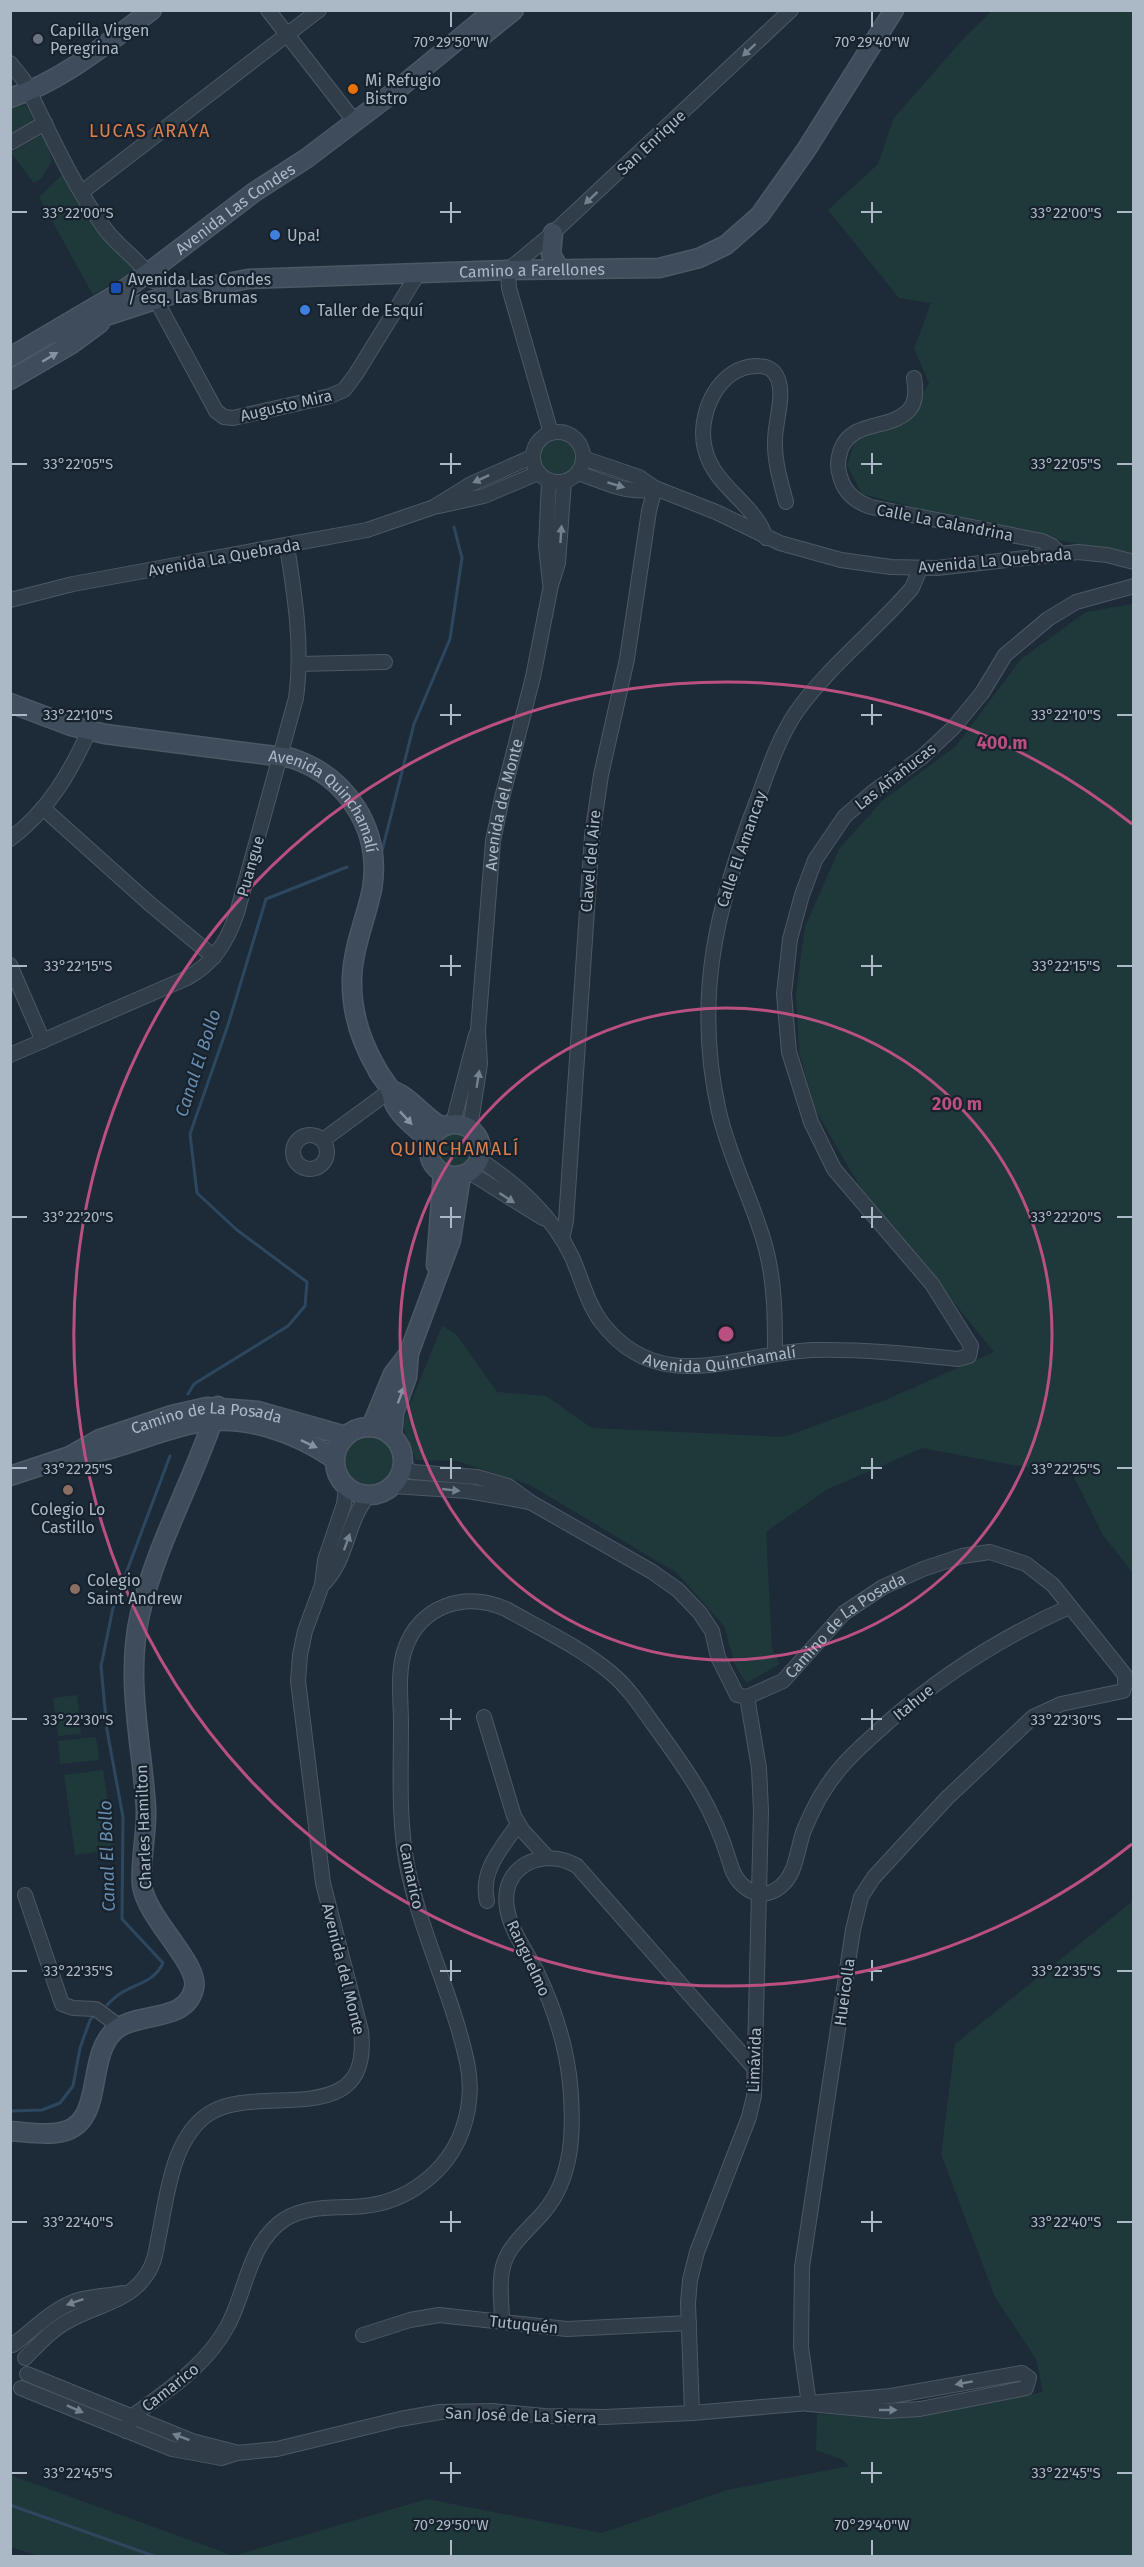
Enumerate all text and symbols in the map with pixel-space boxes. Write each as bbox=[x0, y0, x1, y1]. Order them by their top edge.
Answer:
place label: Capilla Virgen Peregrina bbox=[50, 21, 149, 58]
marker: Capilla Virgen Peregrina bbox=[31, 32, 45, 46]
text: 70°29'50"W bbox=[413, 33, 489, 51]
text: 70°29'40"W bbox=[834, 33, 910, 51]
one-way arrow bbox=[742, 43, 756, 57]
place label: Mi Refugio Bistro bbox=[365, 71, 441, 108]
marker: Mi Refugio Bistro bbox=[346, 82, 360, 96]
street label: San Enrique bbox=[613, 106, 690, 179]
district label: LUCAS ARAYA bbox=[89, 120, 211, 142]
street label: Avenida Las Condes bbox=[172, 159, 299, 259]
one-way arrow bbox=[583, 191, 598, 205]
text: 33°22'00"S bbox=[42, 204, 114, 222]
text: 33°22'00"S bbox=[1030, 204, 1102, 222]
place label: Upa! bbox=[287, 226, 320, 245]
marker: Upa! bbox=[268, 228, 282, 242]
street label: Camino a Farellones bbox=[459, 260, 605, 282]
place label: Avenida Las Condes / esq. Las Brumas bbox=[128, 270, 271, 307]
marker: Avenida Las Condes / esq. Las Brumas bbox=[109, 281, 123, 295]
place label: Taller de Esquí bbox=[317, 301, 424, 320]
marker: Taller de Esquí bbox=[298, 303, 312, 317]
one-way arrow bbox=[42, 351, 58, 362]
street label: Augusto Mira bbox=[238, 386, 334, 425]
text: 33°22'05"S bbox=[43, 455, 113, 473]
text: 33°22'05"S bbox=[1031, 455, 1101, 473]
one-way arrow bbox=[473, 475, 490, 484]
one-way arrow bbox=[607, 481, 625, 490]
street label: Calle La Calandrina bbox=[875, 500, 1015, 545]
one-way arrow bbox=[557, 525, 566, 544]
street label: Avenida La Quebrada bbox=[147, 535, 302, 580]
street label: Avenida La Quebrada bbox=[917, 544, 1073, 577]
text: 33°22'10"S bbox=[43, 706, 113, 724]
text: 33°22'10"S bbox=[1031, 706, 1101, 724]
text: 400 m bbox=[977, 732, 1027, 754]
street label: Avenida del Monte bbox=[482, 737, 527, 872]
street label: Las Añañucas bbox=[851, 739, 940, 814]
street label: Avenida Quinchamalí bbox=[267, 746, 381, 854]
street label: Calle El Amancay bbox=[713, 788, 770, 910]
street label: Clavel del Aire bbox=[577, 809, 604, 913]
street label: Puangue bbox=[233, 834, 268, 899]
text: 33°22'15"S bbox=[44, 957, 112, 975]
text: 33°22'15"S bbox=[1032, 957, 1100, 975]
water label: Canal El Bollo bbox=[170, 1007, 226, 1119]
one-way arrow bbox=[473, 1070, 482, 1089]
text: 200 m bbox=[932, 1093, 982, 1115]
one-way arrow bbox=[399, 1110, 412, 1125]
district label: QUINCHAMALÍ bbox=[390, 1137, 520, 1160]
one-way arrow bbox=[499, 1192, 515, 1203]
text: 33°22'20"S bbox=[43, 1208, 113, 1226]
text: 33°22'20"S bbox=[1031, 1208, 1101, 1226]
centre of rings bbox=[716, 1324, 736, 1344]
street label: Avenida Quinchamalí bbox=[641, 1342, 797, 1376]
one-way arrow bbox=[396, 1385, 406, 1403]
street label: Camino de La Posada bbox=[128, 1398, 284, 1438]
one-way arrow bbox=[300, 1440, 318, 1450]
text: 33°22'25"S bbox=[43, 1460, 113, 1478]
text: 33°22'25"S bbox=[1031, 1460, 1101, 1478]
marker: Colegio Lo Castillo bbox=[61, 1483, 75, 1497]
one-way arrow bbox=[442, 1485, 461, 1494]
place label: Colegio Lo Castillo bbox=[31, 1500, 105, 1537]
one-way arrow bbox=[342, 1533, 352, 1551]
street label: Camino de La Posada bbox=[781, 1569, 909, 1682]
place label: Colegio Saint Andrew bbox=[87, 1571, 183, 1608]
marker: Colegio Saint Andrew bbox=[68, 1582, 82, 1596]
street label: Itahue bbox=[889, 1680, 937, 1724]
text: 33°22'30"S bbox=[43, 1711, 113, 1729]
text: 33°22'30"S bbox=[1031, 1711, 1101, 1729]
street label: Charles Hamilton bbox=[132, 1764, 155, 1890]
water label: Canal El Bollo bbox=[94, 1800, 120, 1912]
street label: Camarico bbox=[395, 1841, 428, 1911]
street label: Avenida del Monte bbox=[318, 1901, 369, 2037]
street label: Ranguelmo bbox=[503, 1917, 554, 1999]
street label: Hueicolla bbox=[830, 1957, 859, 2027]
text: 33°22'35"S bbox=[43, 1962, 113, 1980]
text: 33°22'35"S bbox=[1031, 1962, 1101, 1980]
street label: Limávida bbox=[744, 2027, 765, 2093]
text: 33°22'40"S bbox=[43, 2213, 113, 2231]
text: 33°22'40"S bbox=[1031, 2213, 1101, 2231]
one-way arrow bbox=[66, 2298, 84, 2308]
street label: Tutuquén bbox=[489, 2311, 559, 2338]
street label: Camarico bbox=[138, 2359, 203, 2416]
one-way arrow bbox=[955, 2379, 974, 2388]
street label: San José de La Sierra bbox=[445, 2403, 597, 2428]
one-way arrow bbox=[67, 2404, 85, 2414]
one-way arrow bbox=[878, 2405, 897, 2415]
one-way arrow bbox=[172, 2431, 190, 2441]
text: 33°22'45"S bbox=[43, 2464, 113, 2482]
text: 33°22'45"S bbox=[1031, 2464, 1101, 2482]
text: 70°29'50"W bbox=[413, 2516, 489, 2534]
text: 70°29'40"W bbox=[834, 2516, 910, 2534]

